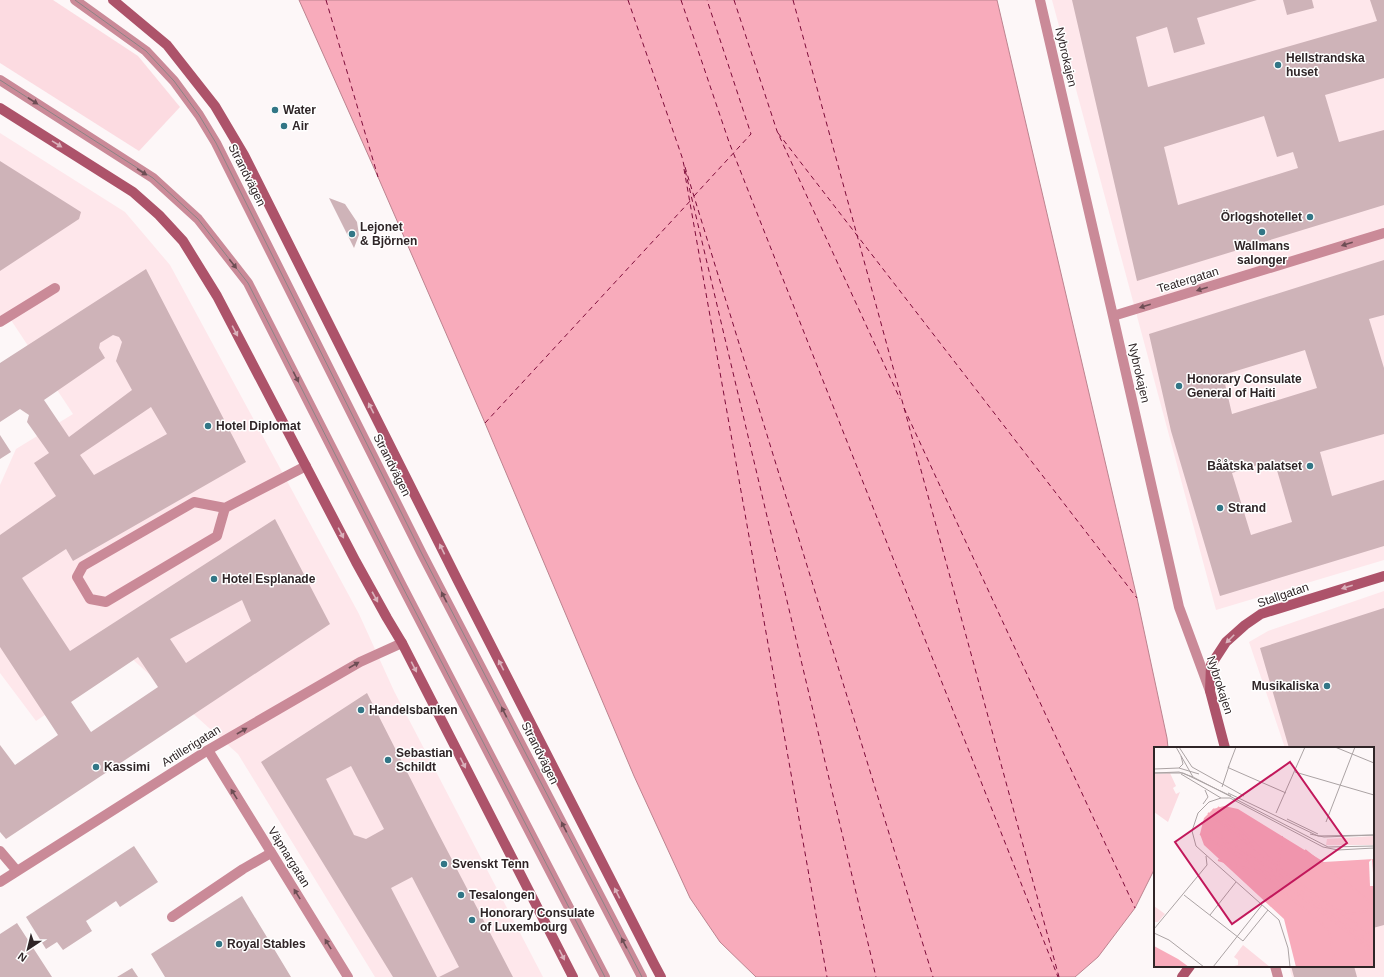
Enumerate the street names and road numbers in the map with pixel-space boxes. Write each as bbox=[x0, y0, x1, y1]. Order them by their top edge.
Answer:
street label: Nybrokajen bbox=[1052, 26, 1080, 88]
street label: Strandvägen bbox=[225, 142, 269, 208]
street label: Teatergatan bbox=[1156, 264, 1220, 296]
street label: Nybrokajen bbox=[1125, 342, 1153, 404]
street label: Strandvägen bbox=[370, 432, 414, 498]
street label: Stallgatan bbox=[1255, 580, 1311, 610]
street label: Nybrokajen bbox=[1204, 654, 1236, 716]
street label: Strandvägen bbox=[518, 720, 562, 786]
street label: Artillerigatan bbox=[159, 722, 223, 770]
street label: Väpnargatan bbox=[265, 824, 313, 890]

